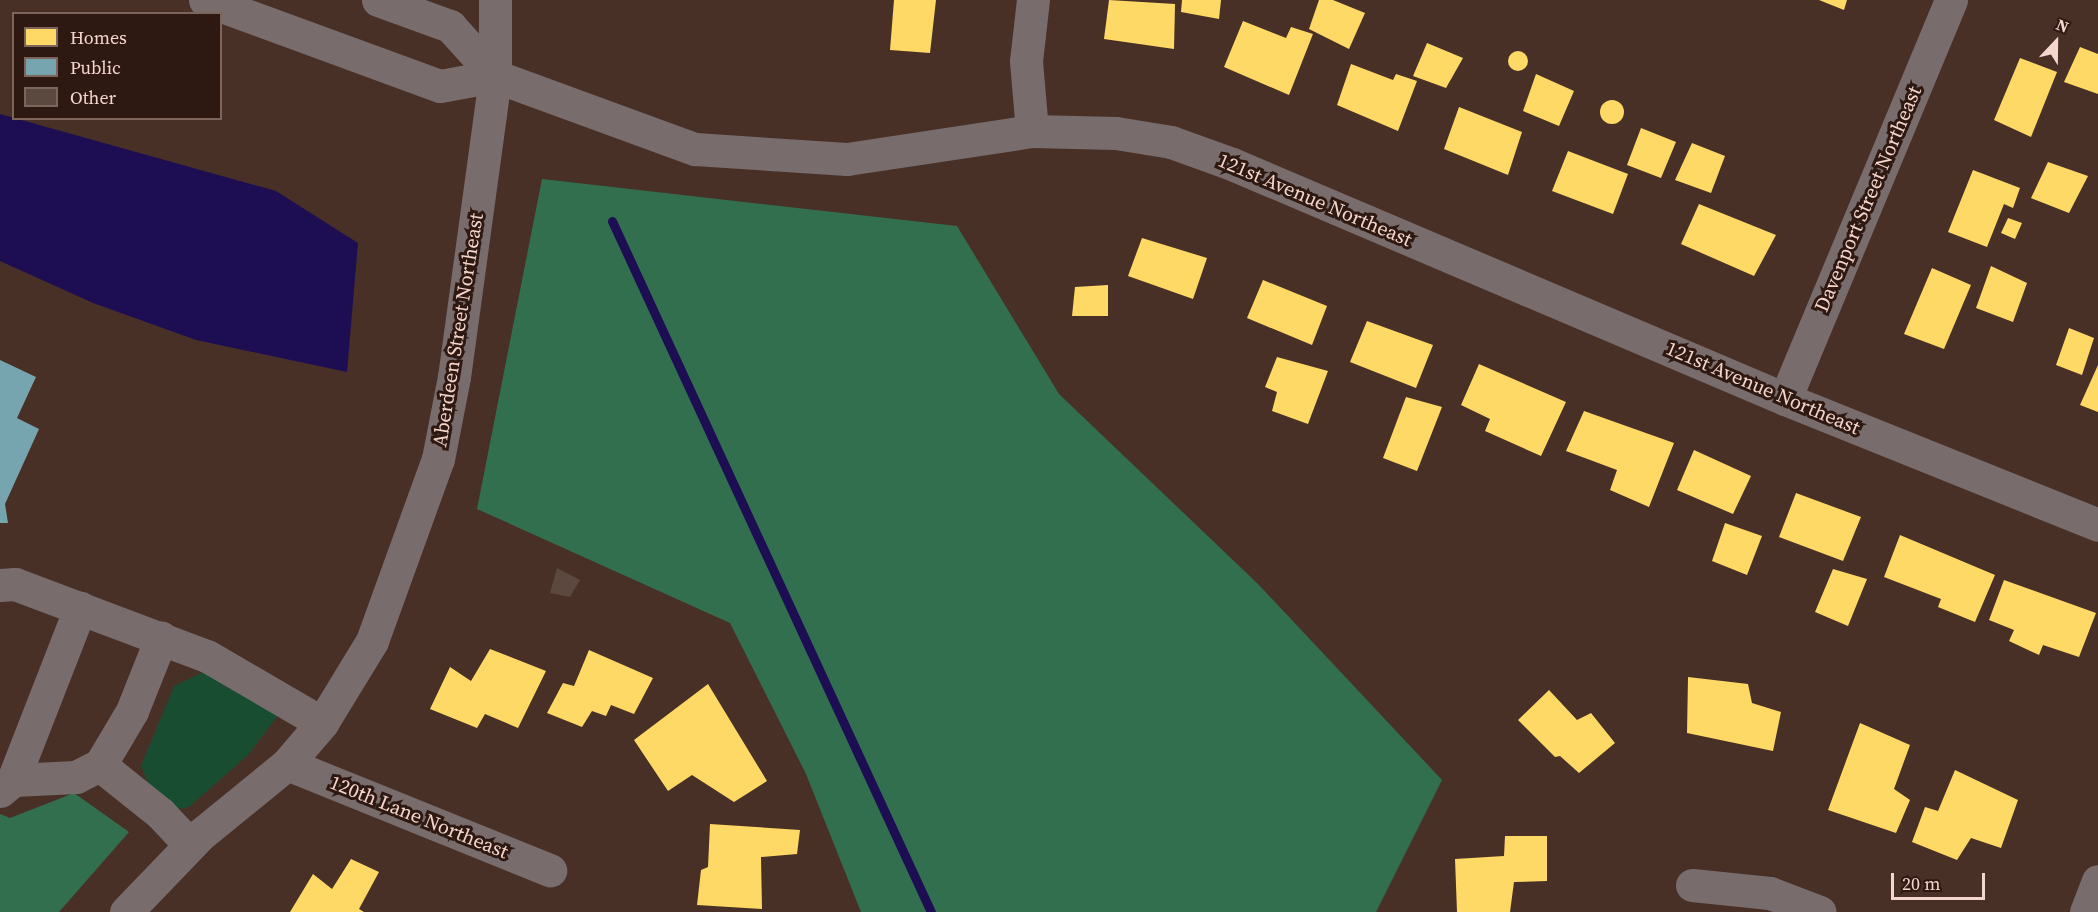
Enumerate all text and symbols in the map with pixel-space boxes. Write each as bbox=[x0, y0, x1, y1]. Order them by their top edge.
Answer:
legend bbox=[12, 12, 222, 120]
north arrow bbox=[2026, 12, 2086, 72]
text: N bbox=[2053, 13, 2072, 38]
text: Homes bbox=[70, 25, 127, 50]
text: Public bbox=[70, 55, 121, 80]
street label: Davenport Street Northeast bbox=[1810, 83, 1926, 315]
text: Other bbox=[70, 85, 116, 110]
street label: 121st Avenue Northeast bbox=[1214, 148, 1416, 252]
street label: Aberdeen Street Northeast bbox=[428, 211, 488, 449]
street label: 121st Avenue Northeast bbox=[1662, 336, 1864, 440]
street label: 120th Lane Northeast bbox=[326, 770, 512, 864]
scale bar bbox=[1894, 861, 1988, 899]
text: 20 m bbox=[1902, 871, 1940, 896]

